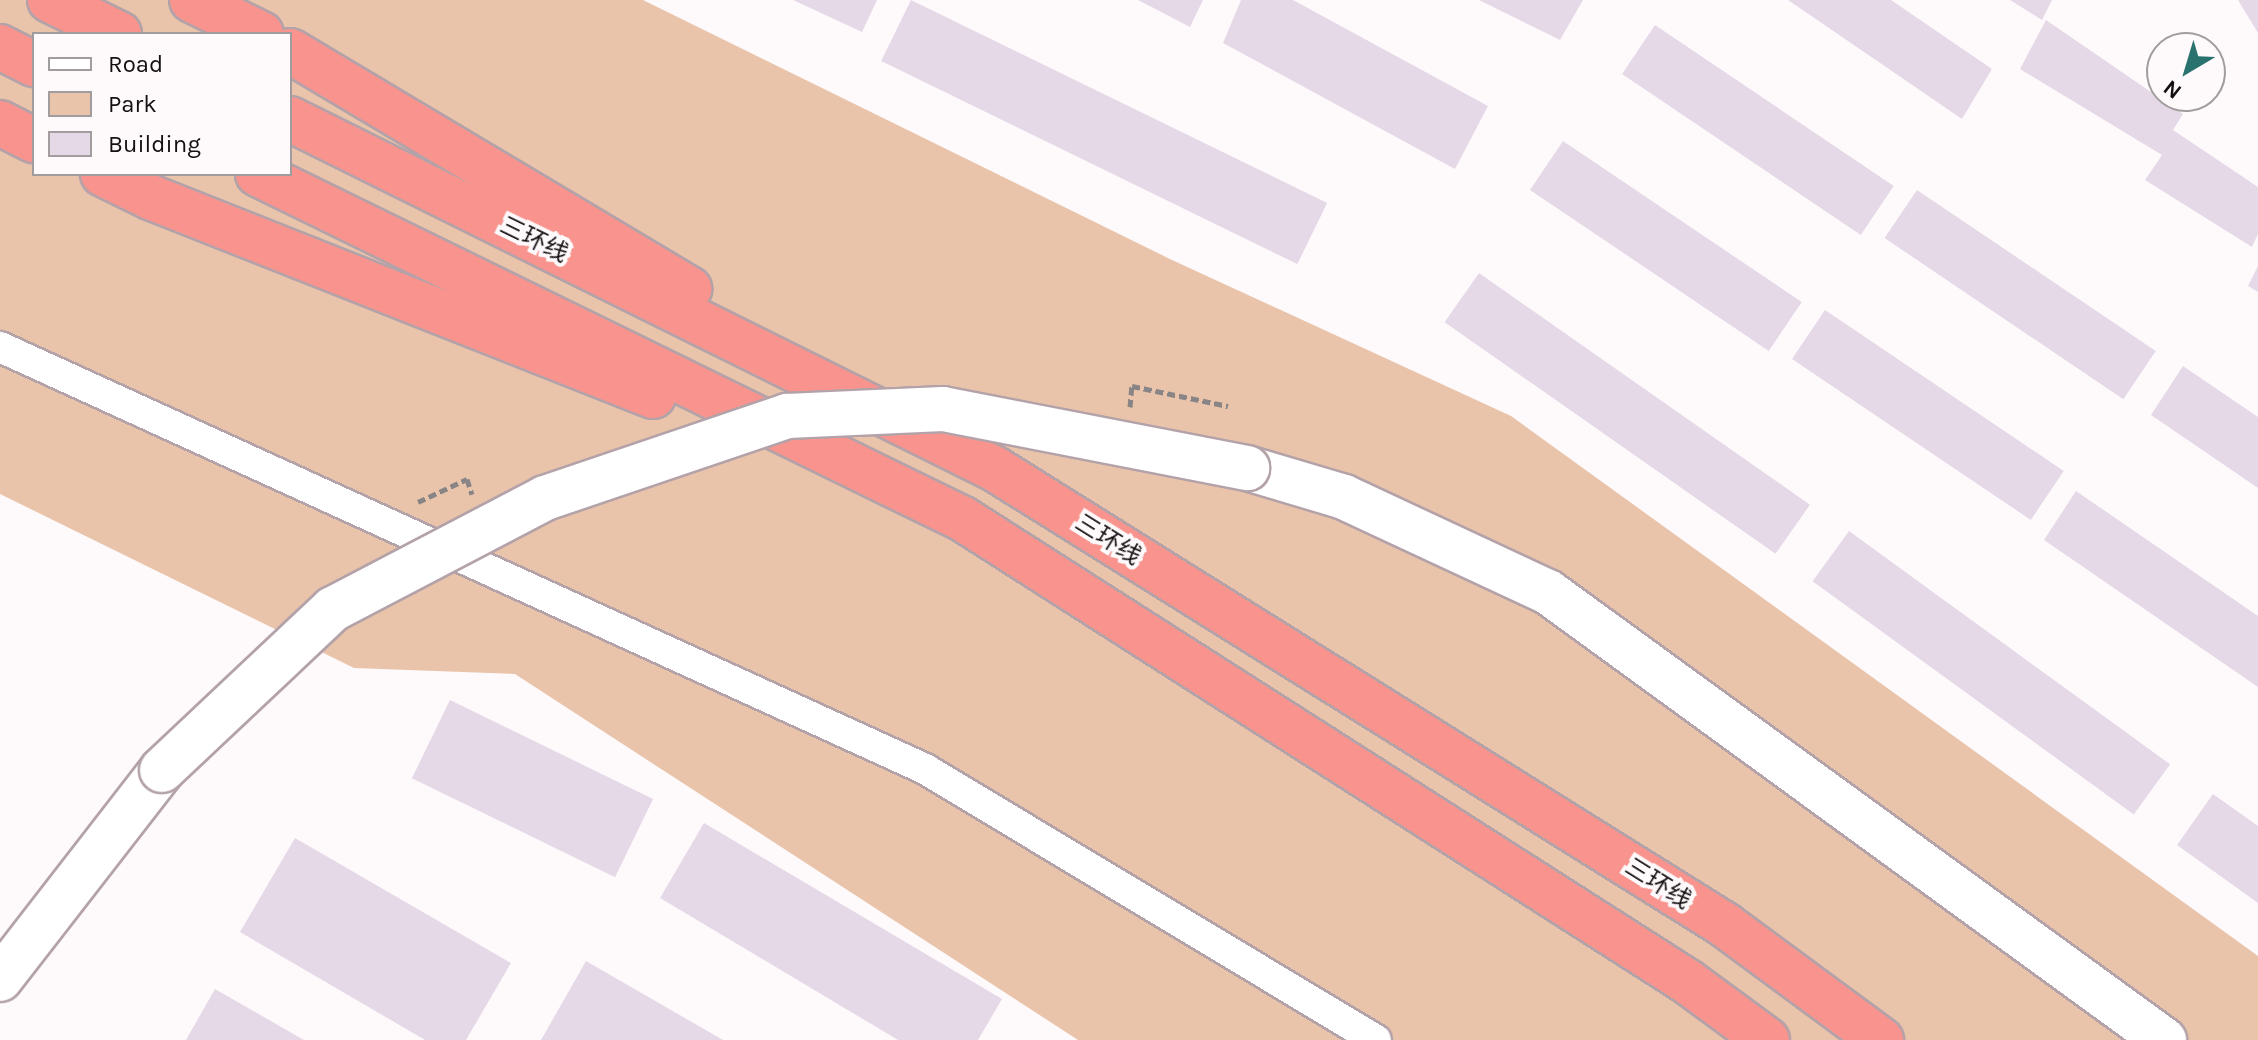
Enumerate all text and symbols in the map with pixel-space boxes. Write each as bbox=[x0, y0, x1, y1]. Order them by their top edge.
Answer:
legend bbox=[32, 32, 292, 176]
north arrow bbox=[2146, 32, 2226, 112]
text: Road bbox=[108, 50, 163, 78]
text: N bbox=[2158, 74, 2187, 104]
text: Park bbox=[108, 90, 157, 118]
text: Building bbox=[108, 130, 201, 158]
street label: 三环线 bbox=[495, 211, 573, 269]
street label: 三环线 bbox=[1070, 509, 1146, 571]
street label: 三环线 bbox=[1620, 853, 1696, 915]

